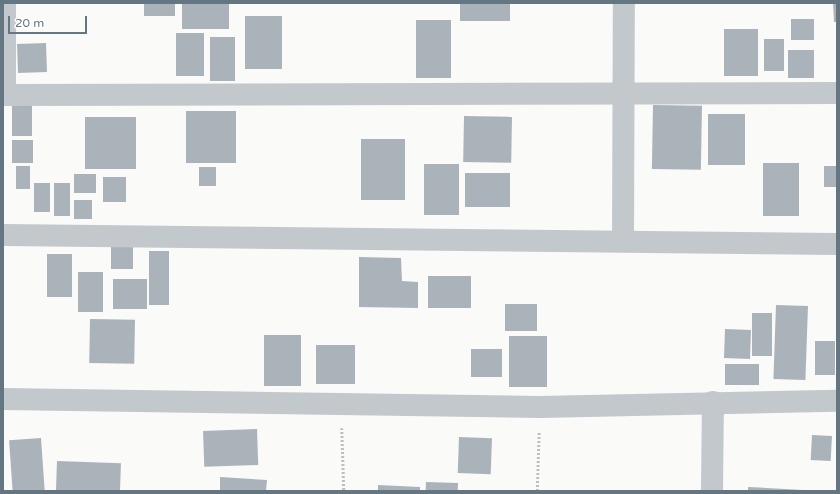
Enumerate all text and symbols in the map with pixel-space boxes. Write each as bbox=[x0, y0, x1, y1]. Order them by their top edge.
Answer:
scale bar bbox=[10, 8, 89, 34]
text: 20 m bbox=[15, 16, 44, 30]

